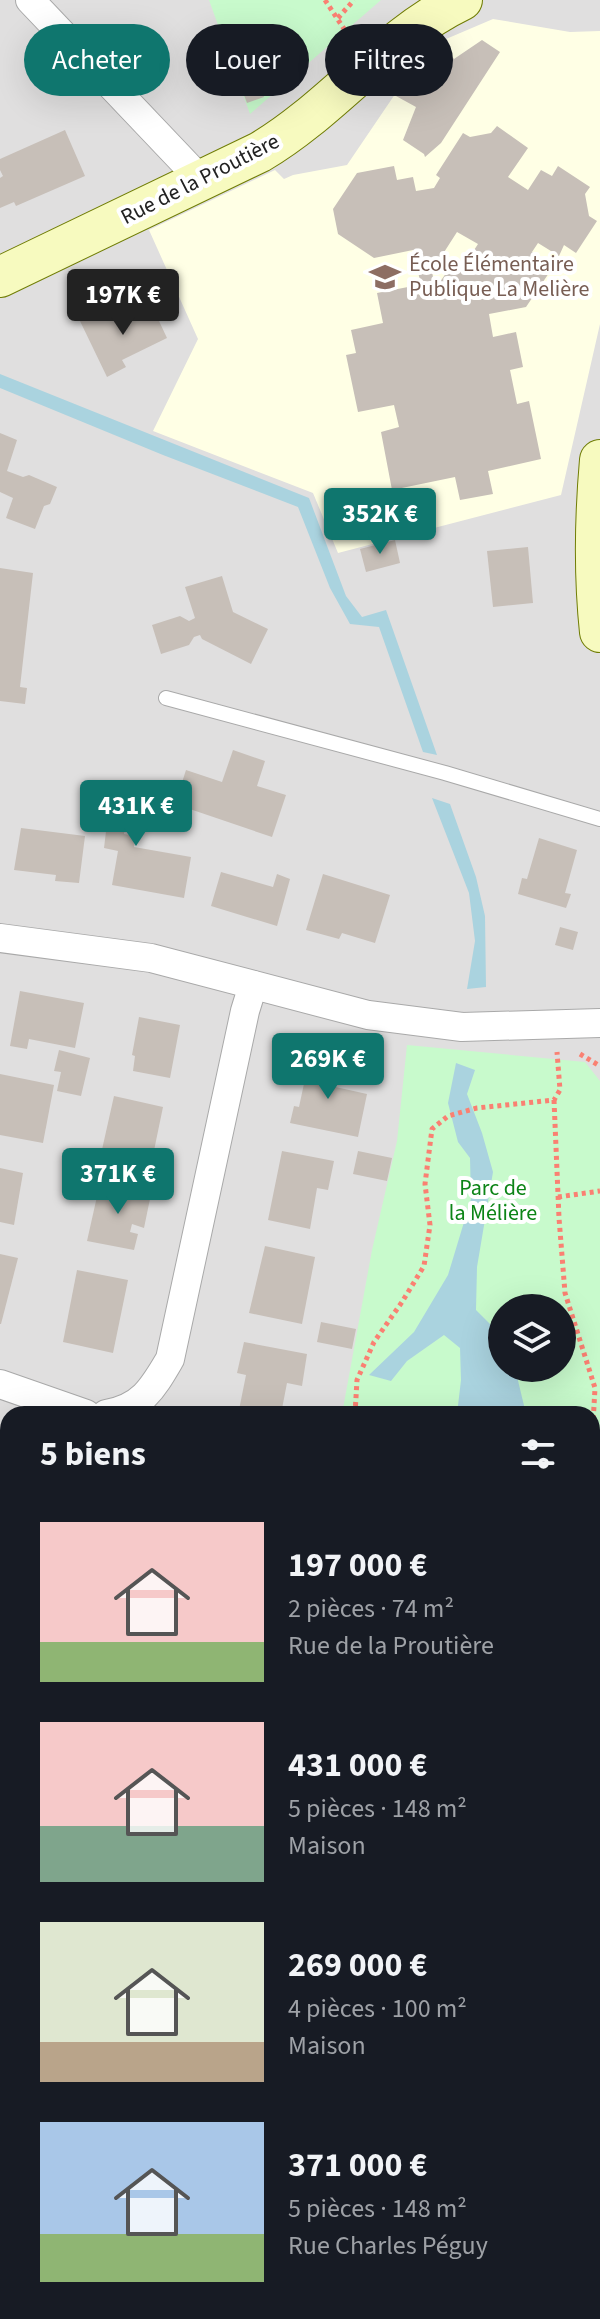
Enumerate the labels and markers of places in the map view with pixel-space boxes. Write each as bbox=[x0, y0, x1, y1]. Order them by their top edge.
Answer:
place label: École Élémentaire Publique La Melière bbox=[409, 248, 590, 305]
school or university icon: École Élémentaire Publique La Melière bbox=[368, 260, 402, 294]
pin: 197K € bbox=[58, 269, 188, 337]
pin: 352K € bbox=[315, 488, 445, 556]
pin: 431K € bbox=[71, 780, 201, 848]
pin: 269K € bbox=[263, 1033, 393, 1101]
pin: 371K € bbox=[53, 1148, 183, 1216]

